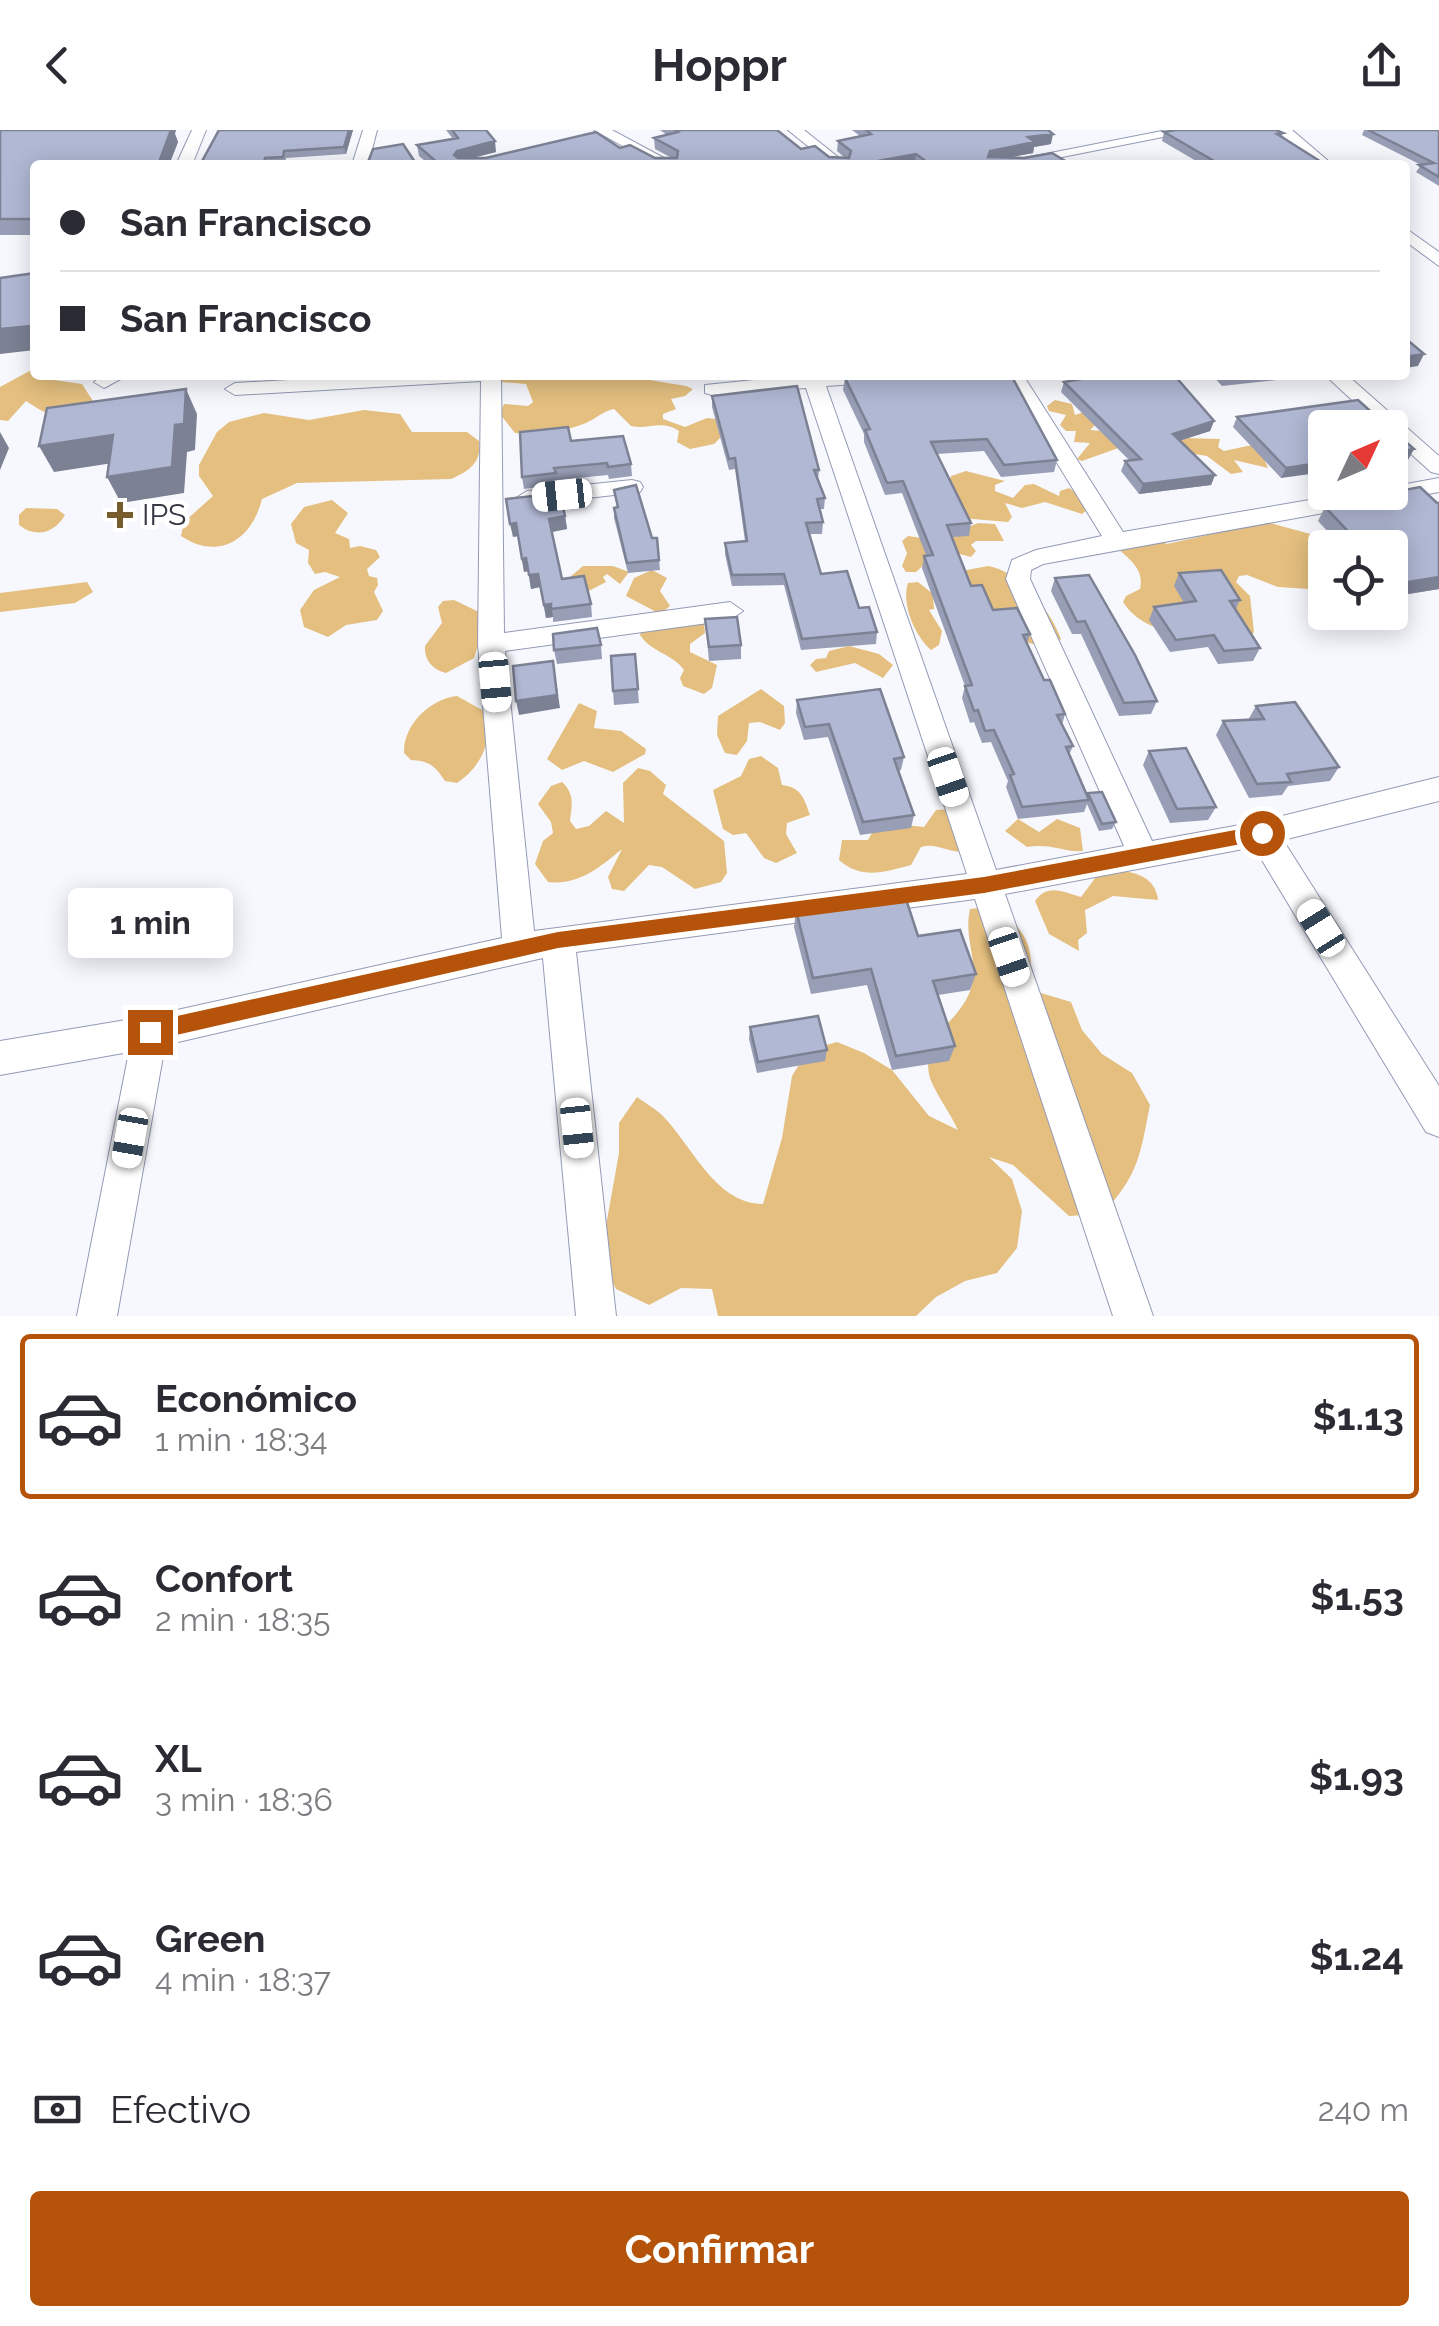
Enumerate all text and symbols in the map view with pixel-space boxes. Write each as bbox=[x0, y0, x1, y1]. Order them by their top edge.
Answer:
icon: back bbox=[30, 38, 85, 93]
icon: share bbox=[1354, 38, 1409, 93]
text: Hoppr bbox=[652, 39, 787, 92]
text: San Francisco bbox=[120, 200, 371, 245]
text: San Francisco bbox=[120, 296, 371, 341]
north arrow bbox=[1308, 410, 1408, 510]
map controls bbox=[1308, 410, 1408, 630]
car bbox=[531, 477, 593, 513]
place label: IPS bbox=[142, 497, 186, 532]
marker: IPS bbox=[107, 502, 133, 528]
button: locate bbox=[1308, 530, 1408, 630]
car bbox=[477, 651, 513, 713]
car bbox=[924, 744, 972, 810]
route start bbox=[1240, 811, 1285, 856]
callout: 1 min bbox=[68, 887, 232, 957]
car bbox=[1292, 895, 1350, 961]
text: 1 min bbox=[110, 904, 191, 941]
car bbox=[985, 924, 1033, 990]
route end bbox=[128, 1010, 173, 1055]
car bbox=[559, 1097, 595, 1159]
car bbox=[110, 1106, 150, 1170]
icon: car bbox=[35, 1372, 125, 1462]
text: Económico bbox=[155, 1376, 357, 1421]
text: $1.13 bbox=[1313, 1394, 1404, 1439]
text: 1 min · 18:34 bbox=[155, 1421, 328, 1458]
icon: car bbox=[35, 1552, 125, 1642]
text: Confort bbox=[155, 1556, 293, 1601]
text: $1.53 bbox=[1310, 1574, 1404, 1619]
text: 2 min · 18:35 bbox=[155, 1601, 330, 1638]
icon: car bbox=[35, 1732, 125, 1822]
text: XL bbox=[155, 1736, 202, 1781]
text: $1.93 bbox=[1309, 1754, 1404, 1799]
text: 3 min · 18:36 bbox=[155, 1781, 333, 1818]
icon: car bbox=[35, 1912, 125, 2002]
text: Green bbox=[155, 1916, 265, 1961]
text: $1.24 bbox=[1309, 1934, 1404, 1979]
text: 4 min · 18:37 bbox=[155, 1961, 331, 1998]
icon: cash bbox=[30, 2082, 85, 2137]
text: Efectivo bbox=[110, 2087, 251, 2132]
text: 240 m bbox=[1318, 2091, 1409, 2128]
button: Confirmar bbox=[30, 2191, 1409, 2306]

